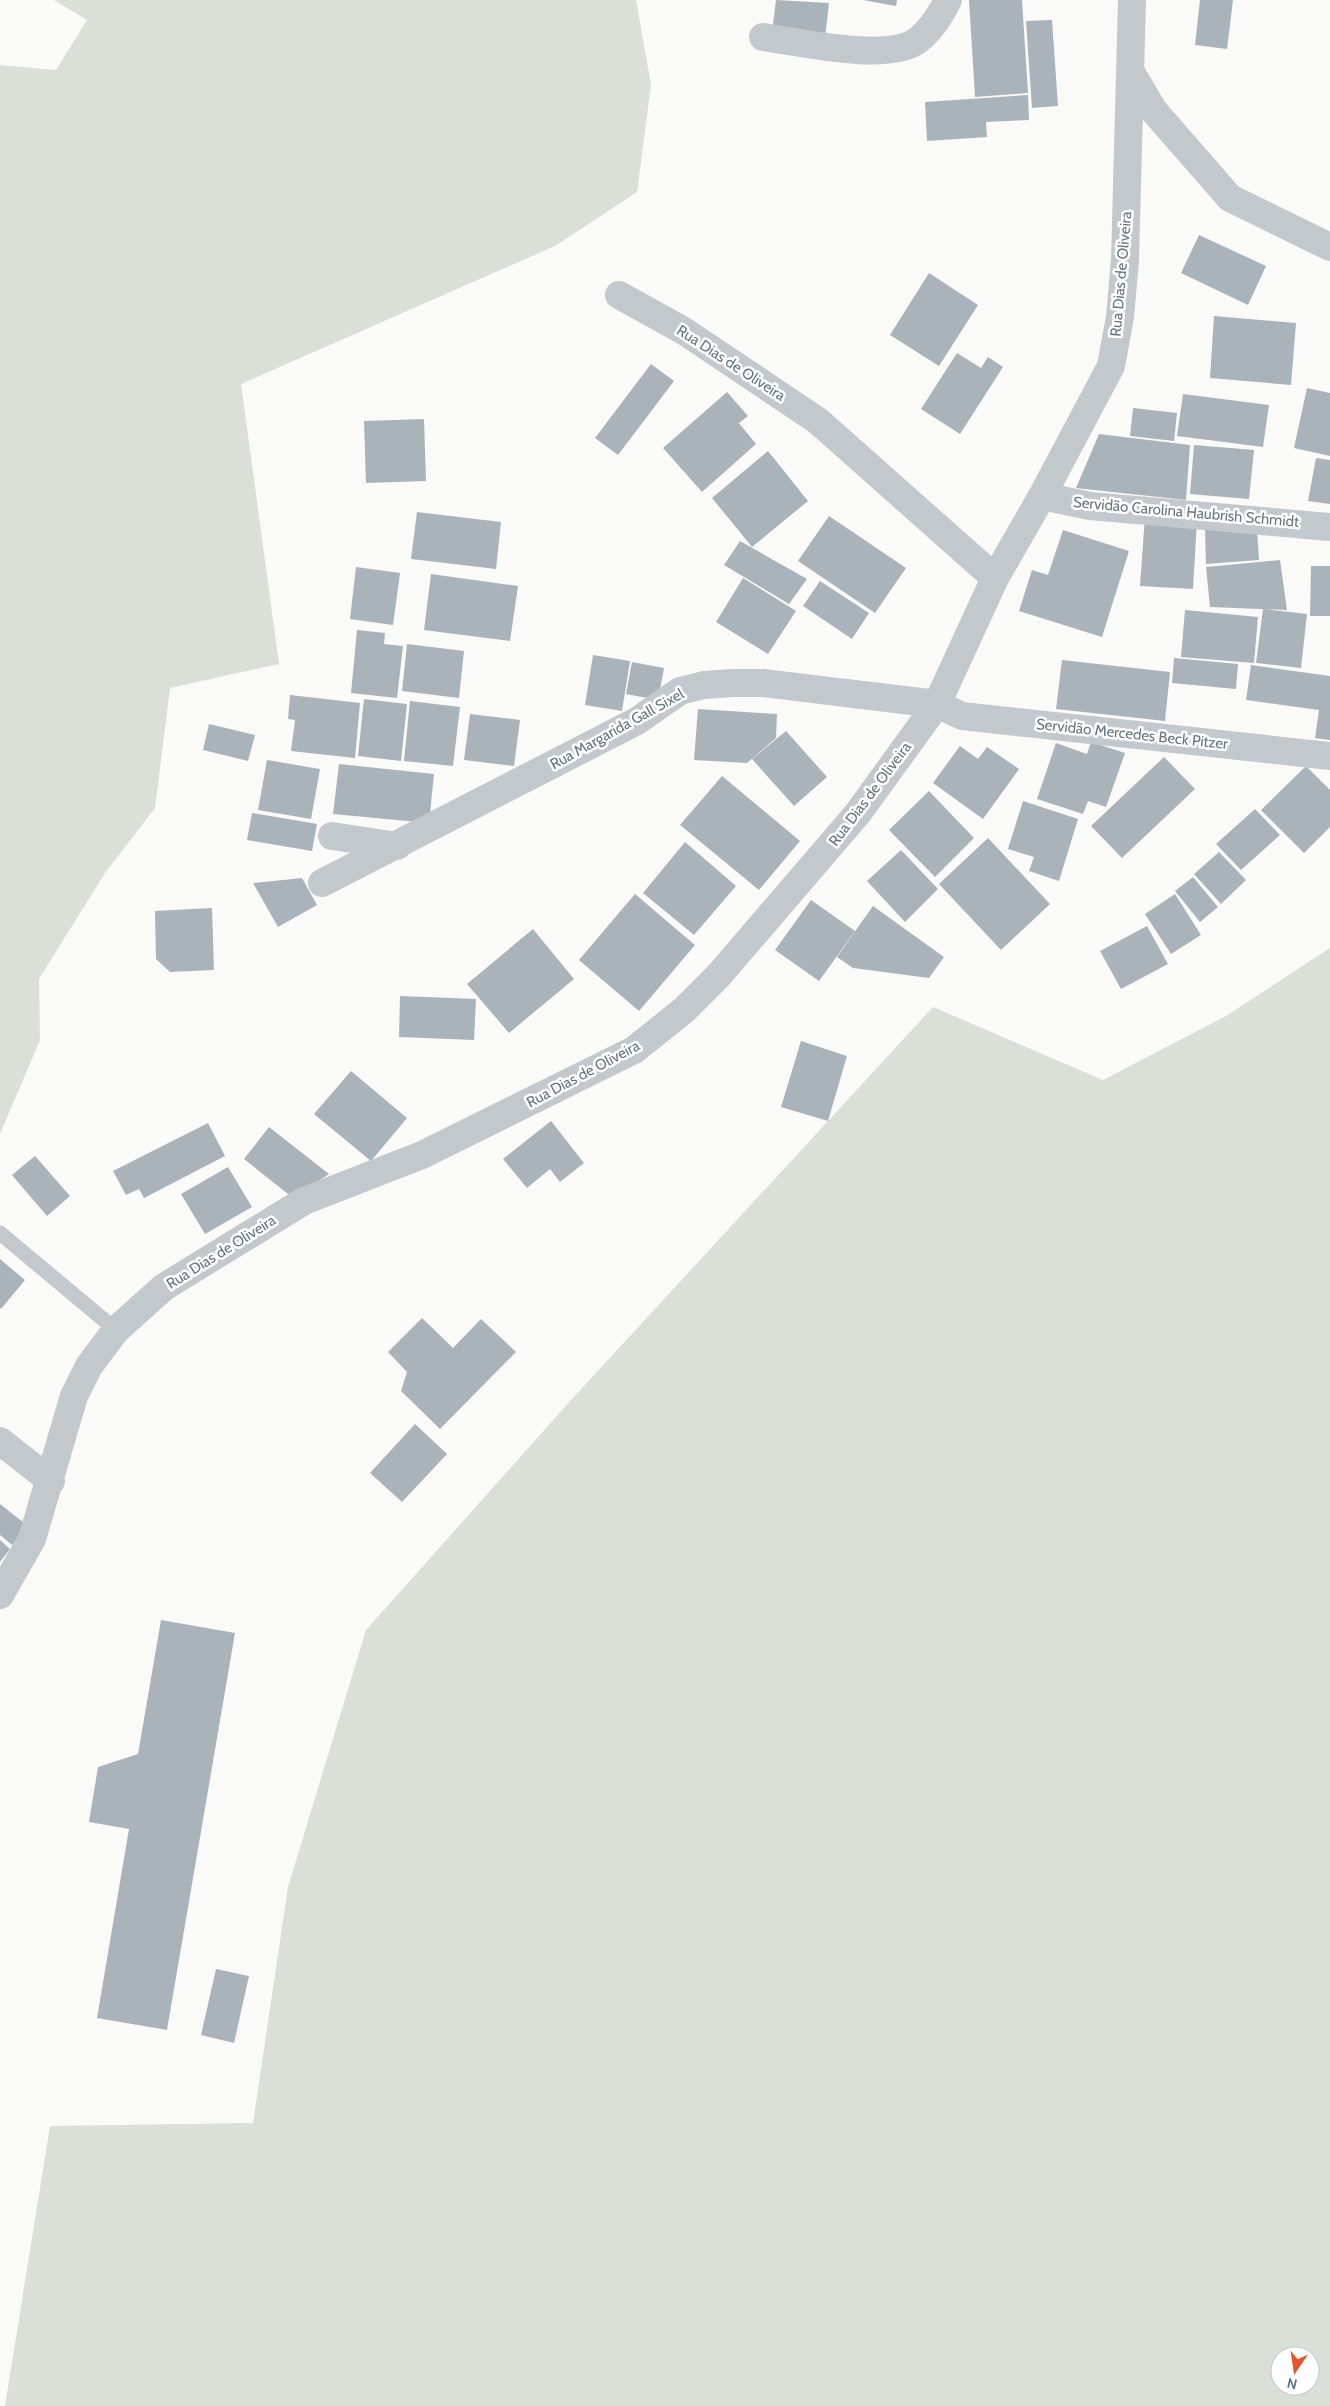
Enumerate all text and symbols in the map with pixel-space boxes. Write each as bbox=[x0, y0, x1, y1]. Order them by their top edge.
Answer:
street label: Rua Dias de Oliveira bbox=[1107, 210, 1136, 337]
street label: Rua Dias de Oliveira bbox=[673, 321, 789, 405]
street label: Servidão Carolina Haubrish Schmidt bbox=[1072, 493, 1300, 531]
street label: Rua Margarida Gall Sixel bbox=[547, 684, 688, 773]
street label: Servidão Mercedes Beck Pitzer bbox=[1035, 715, 1229, 753]
street label: Rua Dias de Oliveira bbox=[825, 738, 915, 850]
street label: Rua Dias de Oliveira bbox=[523, 1036, 643, 1111]
street label: Rua Dias de Oliveira bbox=[163, 1211, 280, 1293]
north arrow bbox=[1270, 2346, 1320, 2396]
text: N bbox=[1285, 2374, 1299, 2394]

